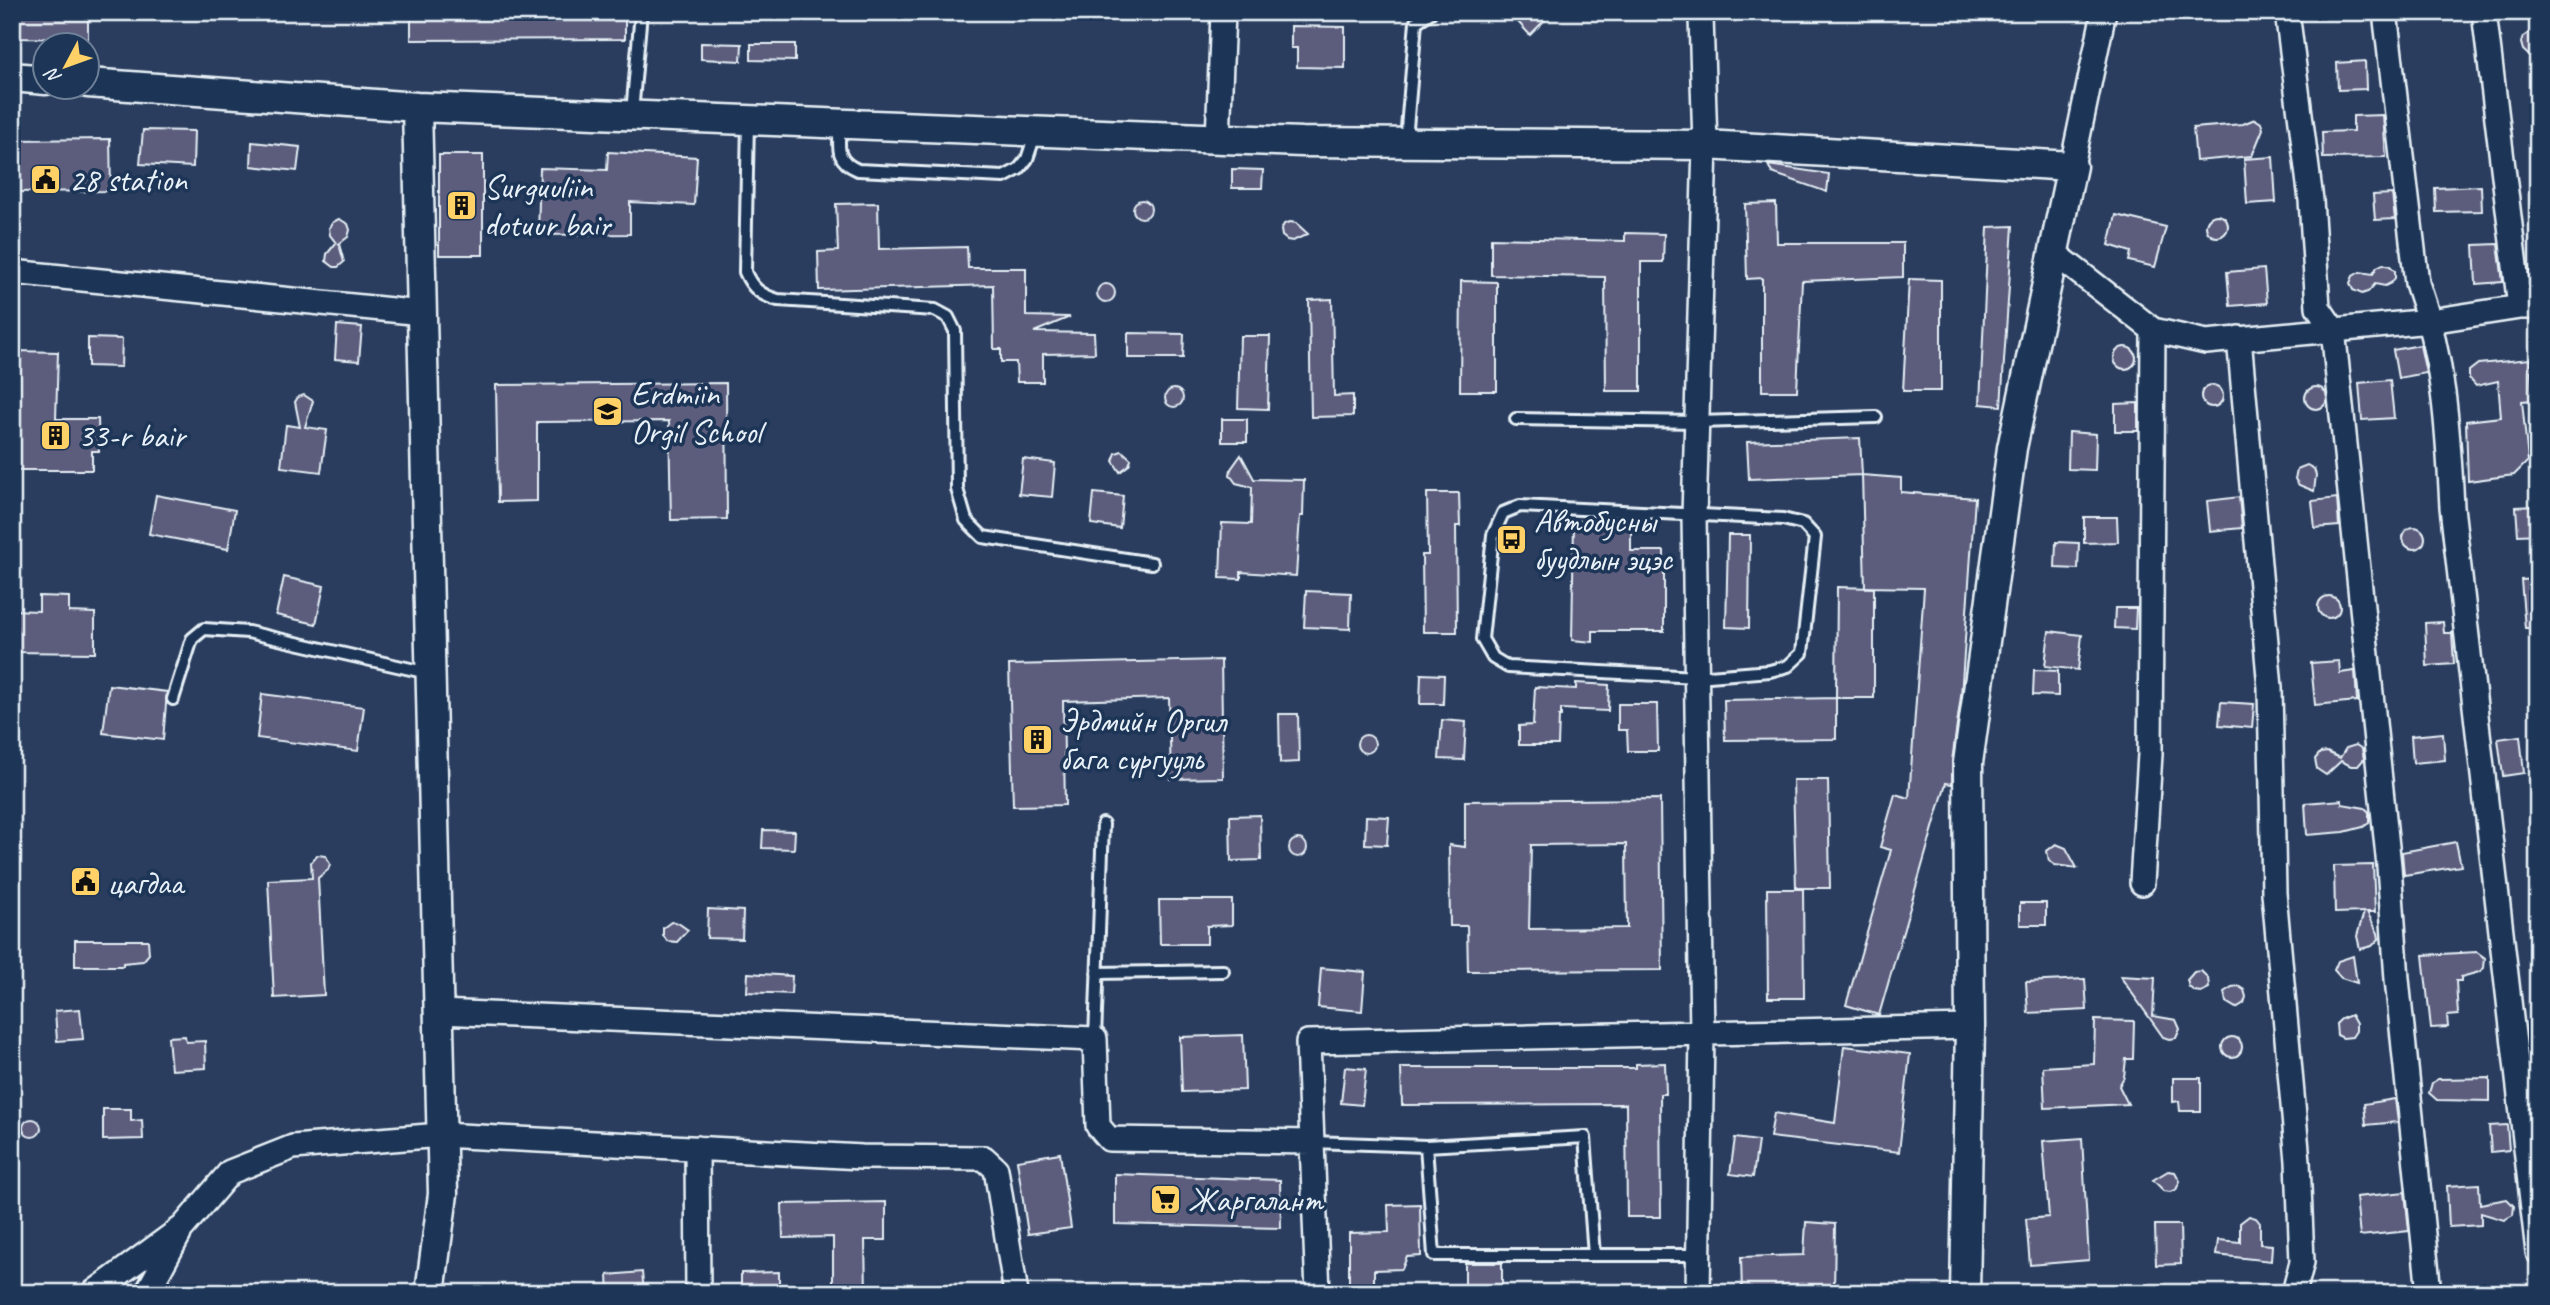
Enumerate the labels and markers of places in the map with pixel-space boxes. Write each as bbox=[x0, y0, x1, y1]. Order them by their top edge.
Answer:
place label: 28 station bbox=[69, 159, 188, 201]
public building icon: 28 station bbox=[29, 162, 63, 196]
place label: Surguuliin dotuur bair bbox=[484, 166, 612, 246]
building icon: Surguuliin dotuur bair bbox=[444, 188, 478, 222]
place label: Erdmiin Orgil School bbox=[631, 373, 767, 453]
school or university icon: Erdmiin Orgil School bbox=[591, 395, 625, 429]
place label: 33-r bair bbox=[78, 415, 188, 457]
building icon: 33-r bair bbox=[38, 418, 72, 452]
place label: Автобусны буудлын эцэс bbox=[1534, 500, 1674, 580]
bus stop icon: Автобусны буудлын эцэс bbox=[1494, 522, 1528, 556]
place label: Эрдмийн Оргил бага сургууль bbox=[1060, 700, 1228, 780]
building icon: Эрдмийн Оргил бага сургууль bbox=[1020, 722, 1054, 756]
place label: цагдаа bbox=[108, 862, 185, 904]
public building icon: цагдаа bbox=[68, 865, 102, 899]
place label: Жаргалант bbox=[1188, 1179, 1324, 1221]
supermarket icon: Жаргалант bbox=[1148, 1182, 1182, 1216]

